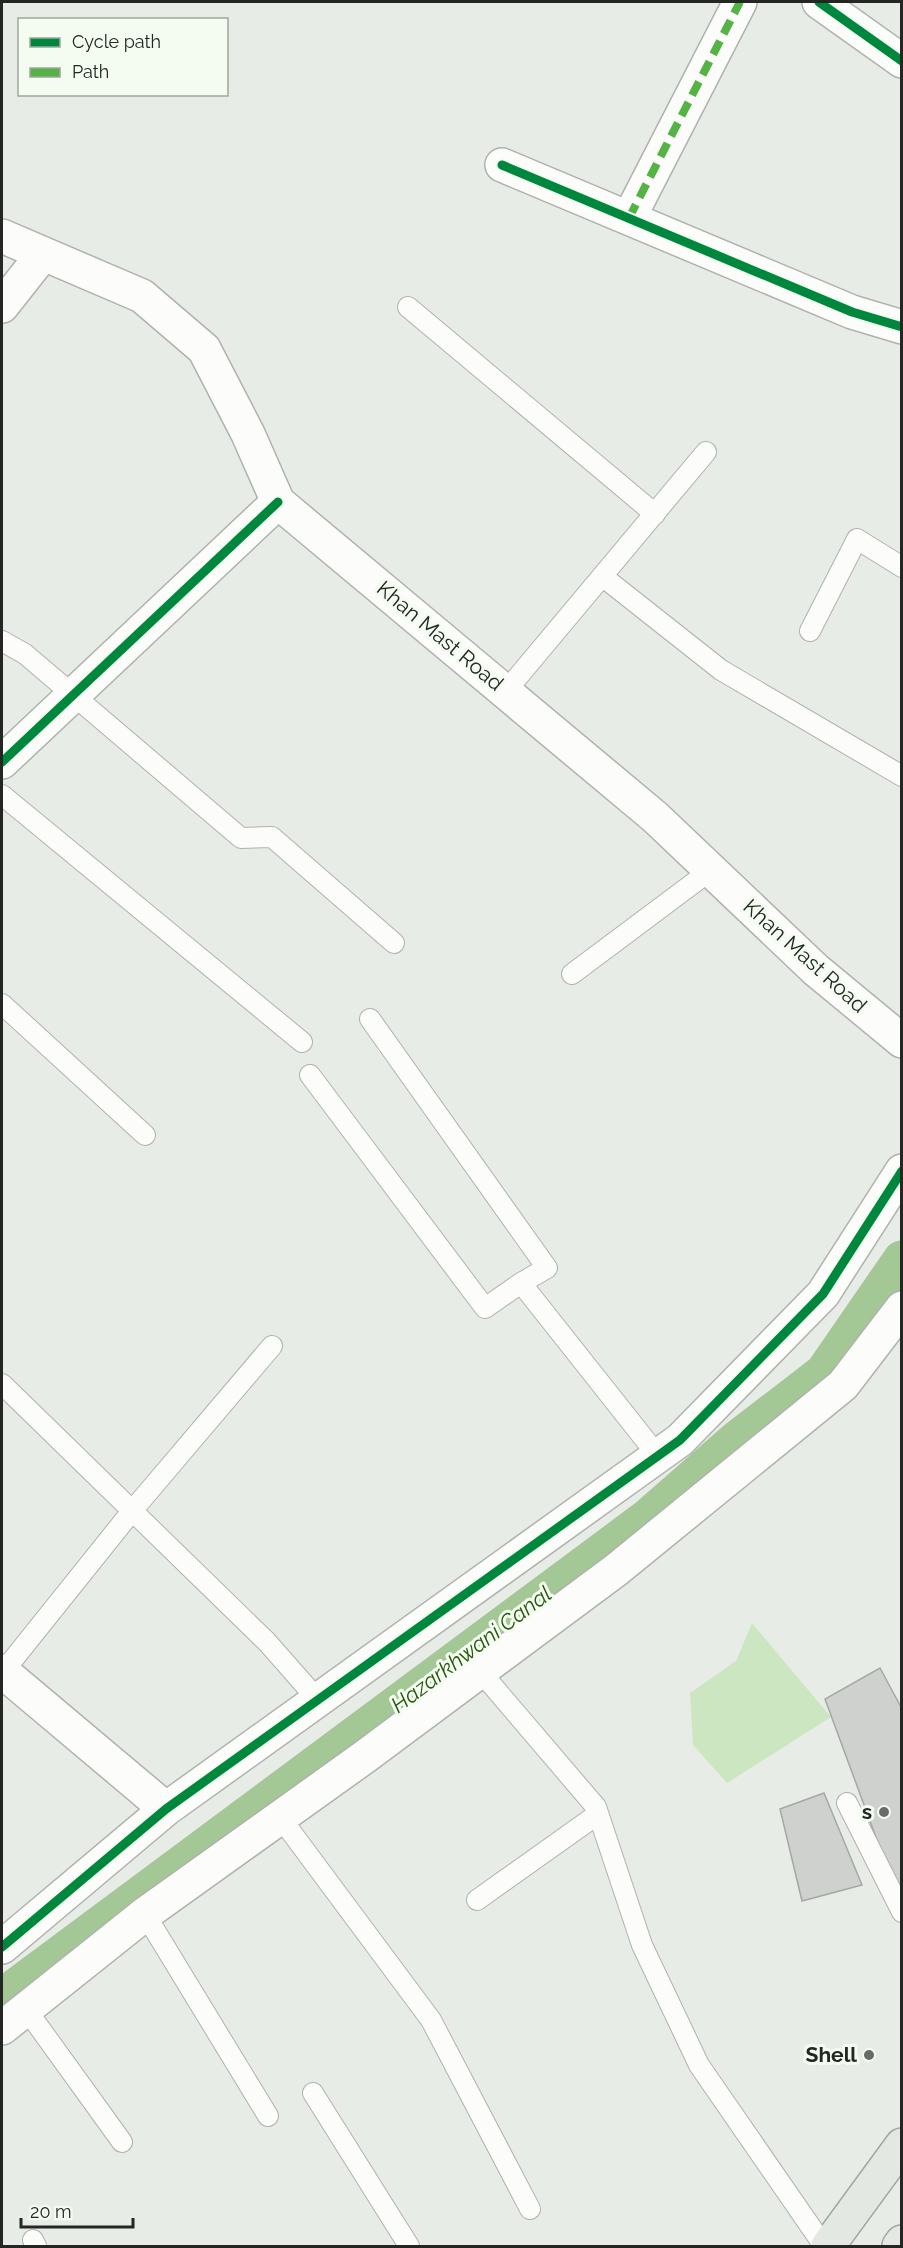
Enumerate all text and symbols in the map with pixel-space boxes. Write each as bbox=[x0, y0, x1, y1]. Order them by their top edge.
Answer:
legend bbox=[18, 18, 228, 96]
text: Cycle path bbox=[72, 31, 161, 52]
text: Path bbox=[72, 61, 109, 82]
street label: Khan Mast Road bbox=[372, 575, 509, 696]
street label: Khan Mast Road bbox=[738, 894, 872, 1018]
water label: Hazarkhwani Canal bbox=[386, 1580, 556, 1718]
place label: s bbox=[862, 1799, 872, 1824]
marker: s bbox=[877, 1805, 891, 1819]
place label: Shell bbox=[806, 2042, 857, 2067]
marker: Shell bbox=[862, 2048, 876, 2062]
scale bar bbox=[21, 2191, 134, 2229]
text: 20 m bbox=[30, 2201, 72, 2222]

